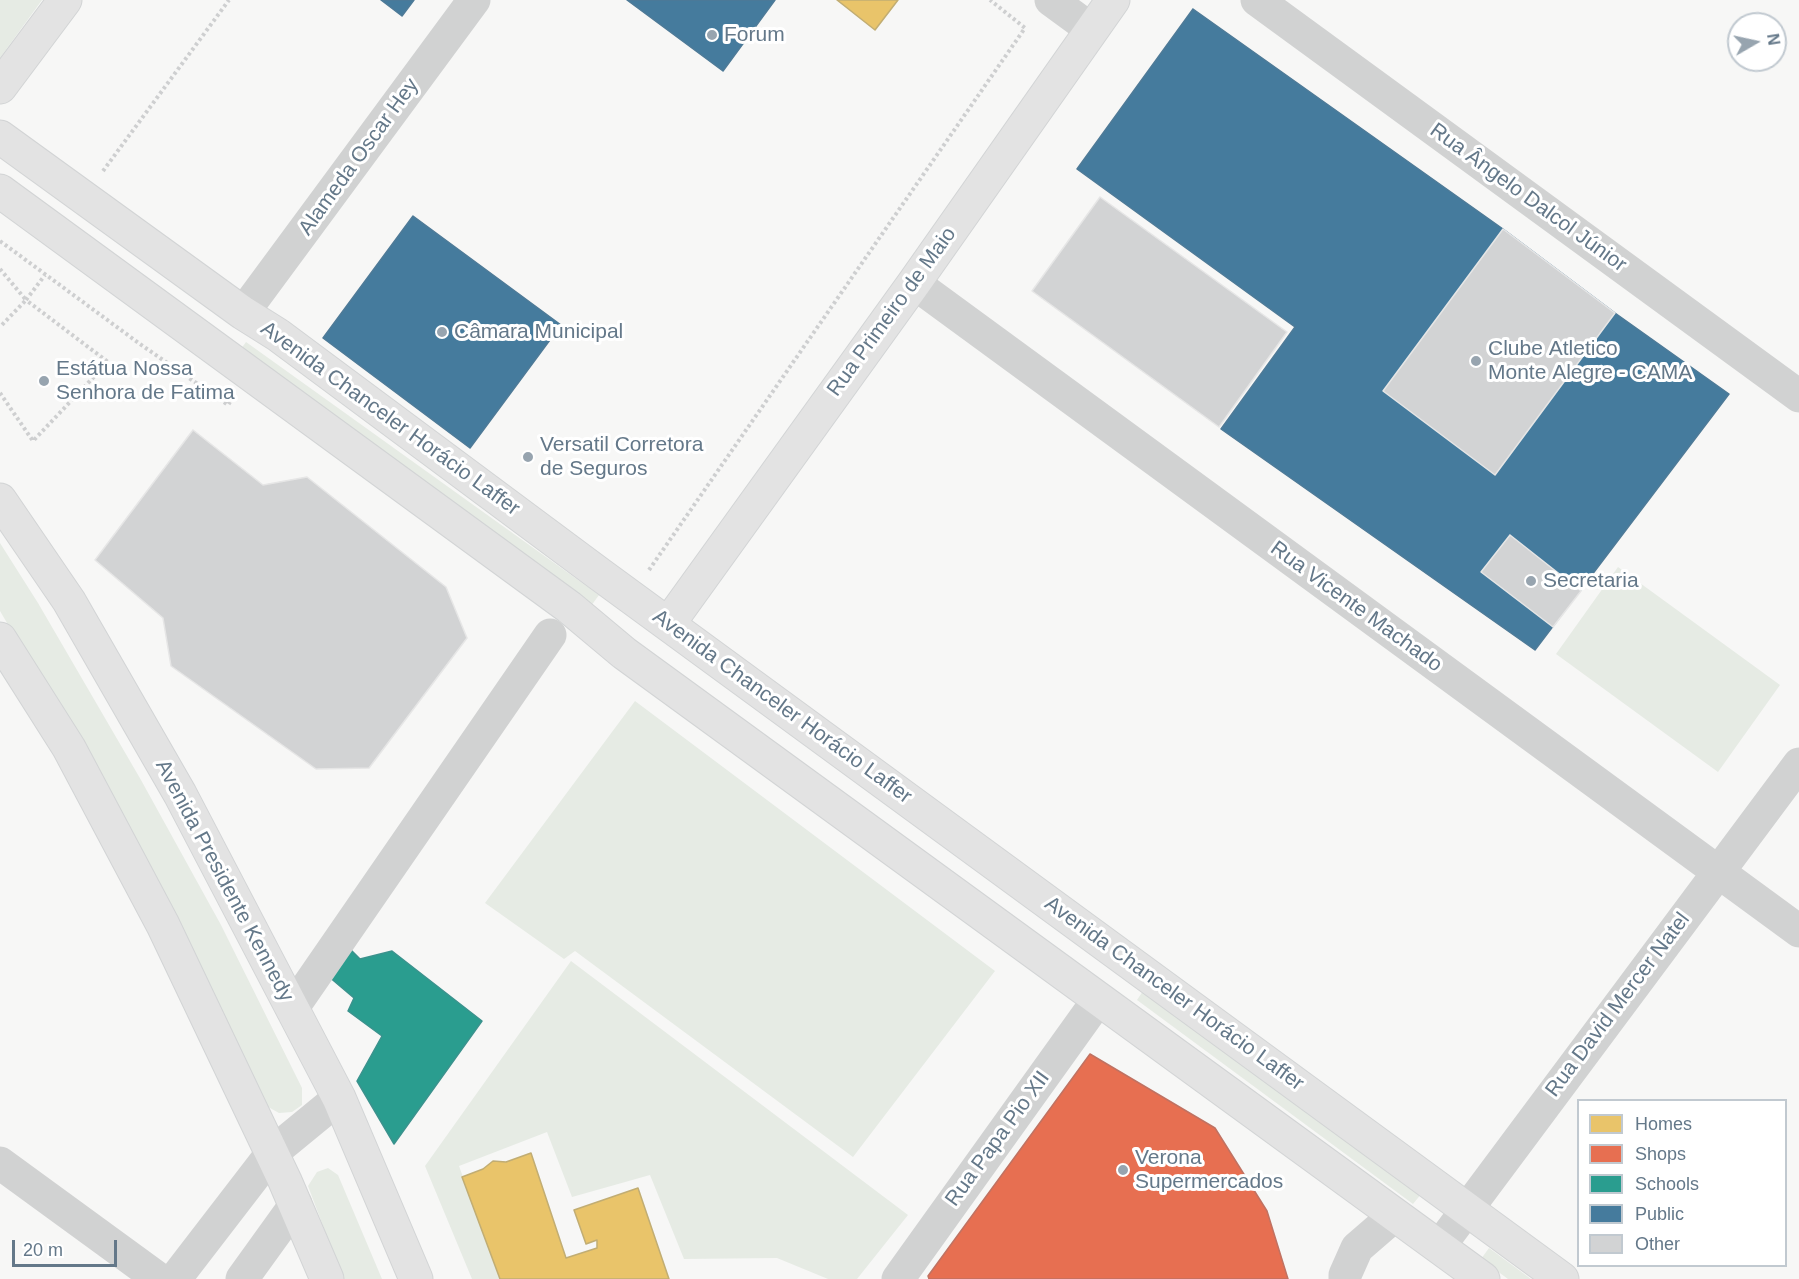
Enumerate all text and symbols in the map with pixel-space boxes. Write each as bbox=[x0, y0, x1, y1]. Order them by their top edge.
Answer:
north arrow bbox=[1727, 12, 1787, 72]
place label: Forum bbox=[724, 22, 785, 48]
marker: Forum bbox=[705, 28, 719, 42]
text: N bbox=[1764, 32, 1783, 46]
street label: Alameda Oscar Hey bbox=[294, 74, 424, 240]
street label: Rua Ângelo Dalcol Júnior bbox=[1425, 118, 1631, 278]
street label: Rua Primeiro de Maio bbox=[822, 222, 962, 402]
street label: Avenida Chanceler Horácio Laffer bbox=[255, 316, 525, 522]
place label: Câmara Municipal bbox=[454, 319, 623, 345]
marker: Câmara Municipal bbox=[435, 325, 449, 339]
place label: Clube Atletico Monte Alegre - CAMA bbox=[1488, 336, 1692, 386]
marker: Clube Atletico Monte Alegre - CAMA bbox=[1469, 354, 1483, 368]
place label: Estátua Nossa Senhora de Fatima bbox=[56, 356, 235, 406]
marker: Estátua Nossa Senhora de Fatima bbox=[37, 374, 51, 388]
place label: Versatil Corretora de Seguros bbox=[540, 432, 703, 482]
marker: Versatil Corretora de Seguros bbox=[521, 450, 535, 464]
street label: Rua Vicente Machado bbox=[1265, 536, 1447, 678]
place label: Secretaria bbox=[1543, 568, 1639, 594]
marker: Secretaria bbox=[1524, 574, 1538, 588]
street label: Avenida Chanceler Horácio Laffer bbox=[647, 604, 917, 810]
street label: Avenida Presidente Kennedy bbox=[149, 756, 299, 1006]
street label: Avenida Chanceler Horácio Laffer bbox=[1039, 891, 1309, 1097]
street label: Rua David Mercer Natel bbox=[1541, 908, 1695, 1102]
street label: Rua Papa Pio XII bbox=[940, 1066, 1056, 1212]
legend bbox=[1577, 1099, 1787, 1267]
text: Homes bbox=[1635, 1114, 1692, 1134]
text: Shops bbox=[1635, 1144, 1686, 1164]
place label: Verona Supermercados bbox=[1135, 1145, 1283, 1195]
marker: Verona Supermercados bbox=[1116, 1163, 1130, 1177]
text: Schools bbox=[1635, 1174, 1699, 1194]
text: Public bbox=[1635, 1204, 1684, 1224]
scale bar bbox=[15, 1228, 120, 1266]
text: Other bbox=[1635, 1234, 1680, 1254]
text: 20 m bbox=[23, 1240, 63, 1260]

